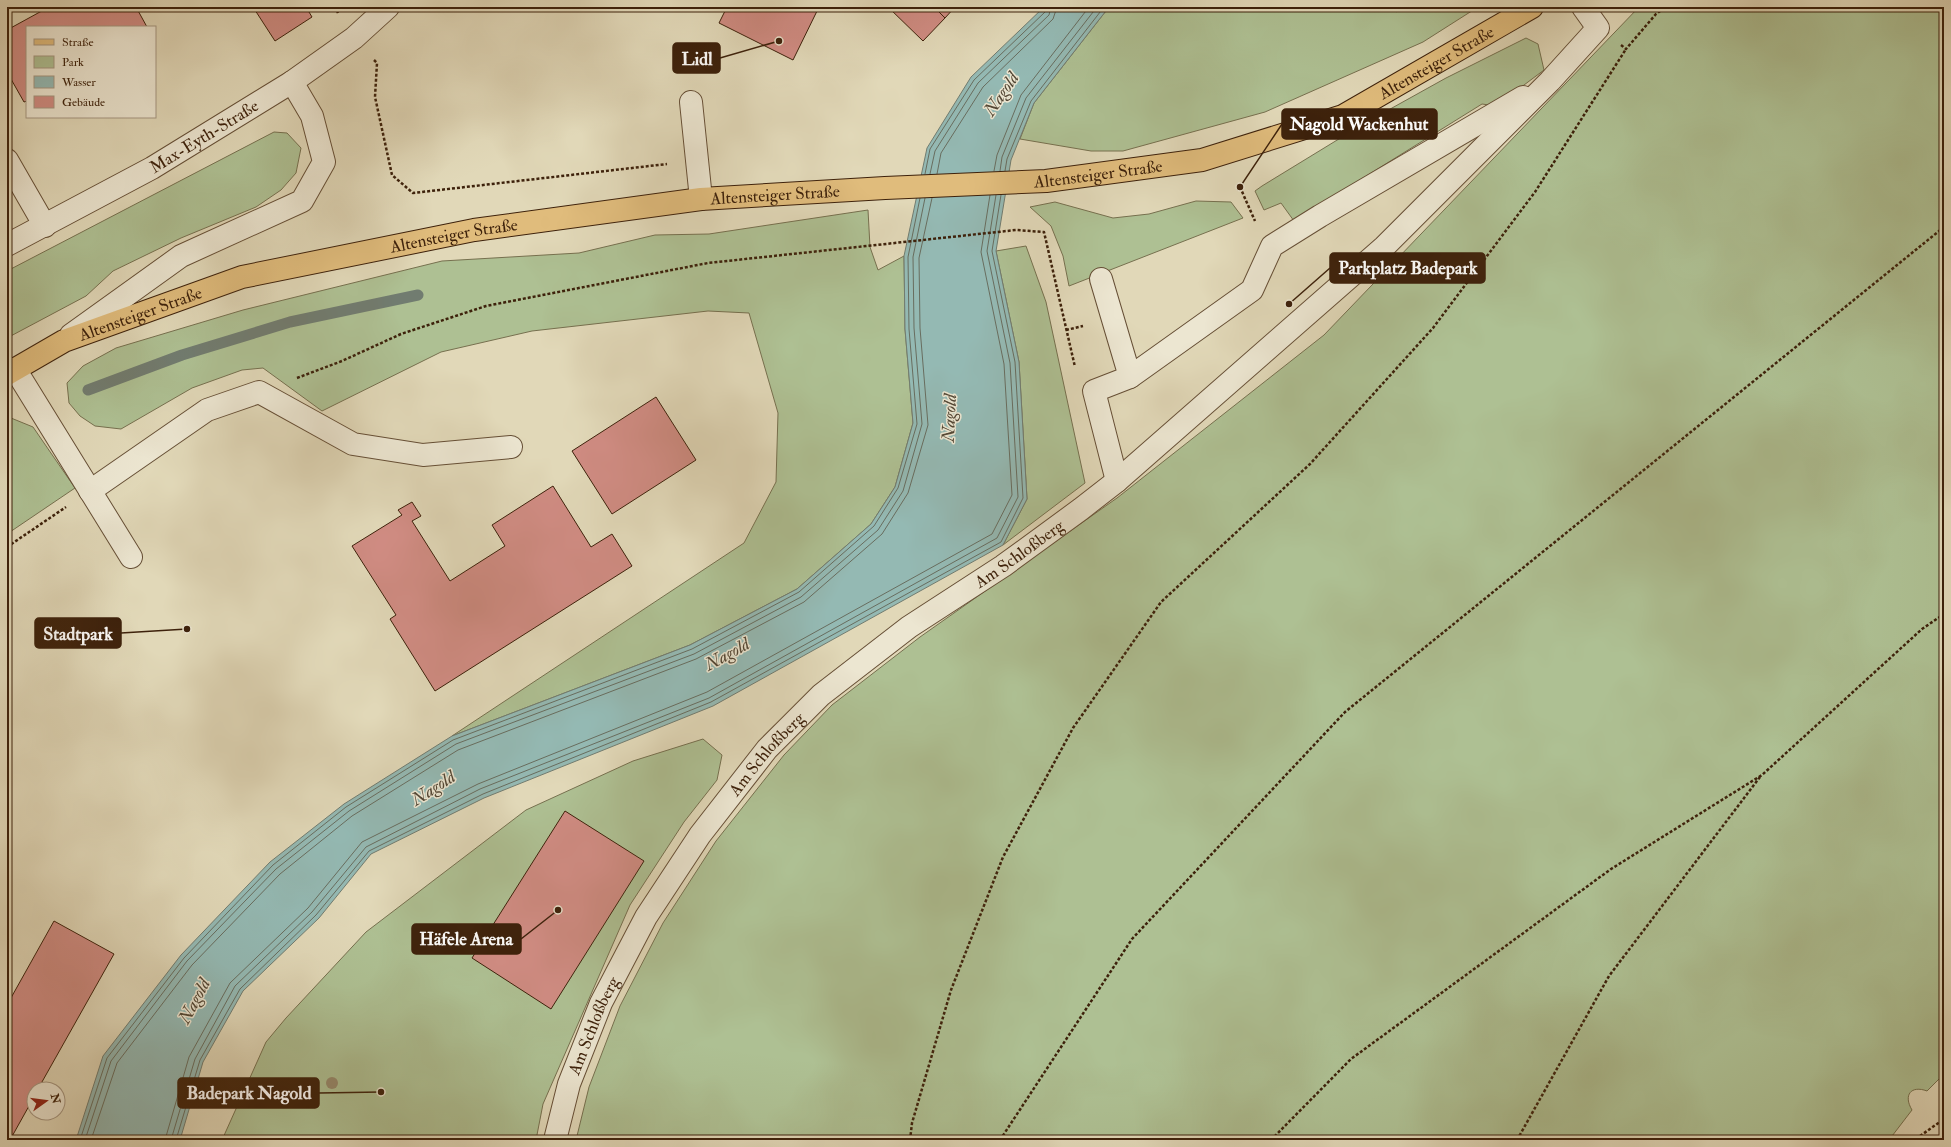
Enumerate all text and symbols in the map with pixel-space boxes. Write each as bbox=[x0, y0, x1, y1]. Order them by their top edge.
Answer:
street label: Altensteiger Straße bbox=[1374, 21, 1498, 105]
legend bbox=[26, 26, 156, 118]
text: Straße bbox=[62, 35, 93, 50]
callout: Lidl bbox=[673, 43, 720, 73]
text: Lidl bbox=[681, 48, 713, 71]
text: Park bbox=[62, 55, 84, 70]
water label: Nagold bbox=[978, 67, 1025, 121]
text: Wasser bbox=[61, 75, 96, 90]
text: Gebäude bbox=[62, 95, 105, 110]
street label: Max-Eyth-Straße bbox=[146, 95, 262, 178]
callout: Nagold Wackenhut bbox=[1282, 109, 1437, 139]
text: Nagold Wackenhut bbox=[1289, 113, 1428, 136]
street label: Altensteiger Straße bbox=[1033, 155, 1164, 193]
street label: Altensteiger Straße bbox=[709, 181, 840, 209]
street label: Altensteiger Straße bbox=[387, 214, 519, 258]
callout: Parkplatz Badepark bbox=[1330, 253, 1485, 283]
text: Parkplatz Badepark bbox=[1338, 257, 1478, 280]
street label: Altensteiger Straße bbox=[75, 282, 205, 346]
water label: Nagold bbox=[937, 392, 962, 444]
street label: Am Schloßberg bbox=[970, 515, 1069, 593]
callout: Stadtpark bbox=[35, 618, 121, 648]
text: Stadtpark bbox=[43, 623, 113, 646]
water label: Nagold bbox=[700, 632, 755, 677]
street label: Am Schloßberg bbox=[724, 707, 809, 801]
water label: Nagold bbox=[406, 765, 461, 812]
callout: Häfele Arena bbox=[412, 924, 521, 954]
text: Häfele Arena bbox=[419, 928, 513, 951]
water label: Nagold bbox=[173, 973, 217, 1029]
street label: Am Schloßberg bbox=[563, 973, 624, 1079]
callout: Badepark Nagold bbox=[178, 1078, 319, 1108]
north arrow bbox=[26, 1081, 66, 1121]
text: Badepark Nagold bbox=[186, 1082, 312, 1105]
text: N bbox=[47, 1091, 63, 1106]

